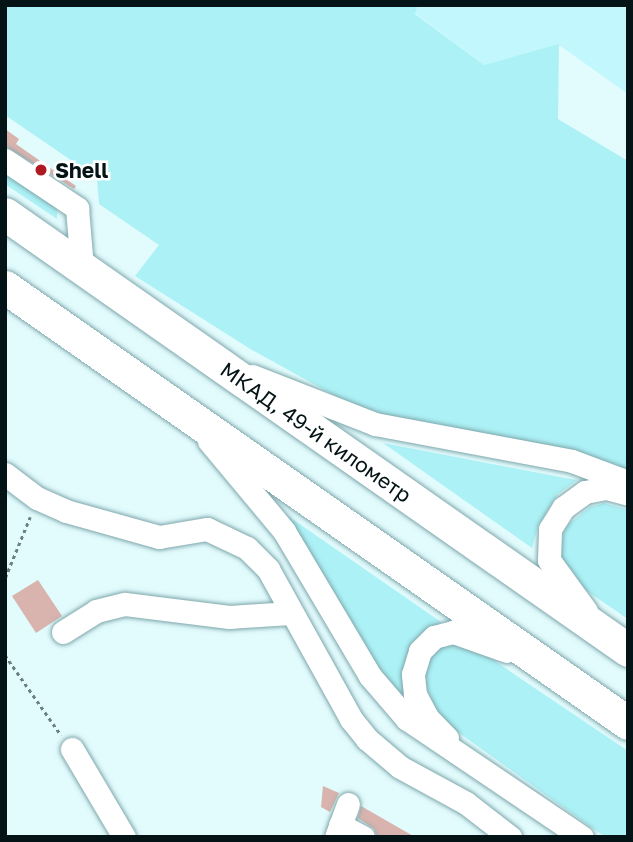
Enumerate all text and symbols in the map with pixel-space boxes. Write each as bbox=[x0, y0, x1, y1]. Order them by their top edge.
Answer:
place label: Shell bbox=[55, 157, 108, 183]
marker: Shell bbox=[33, 162, 49, 178]
street label: МКАД, 49-й километр bbox=[216, 357, 416, 507]

